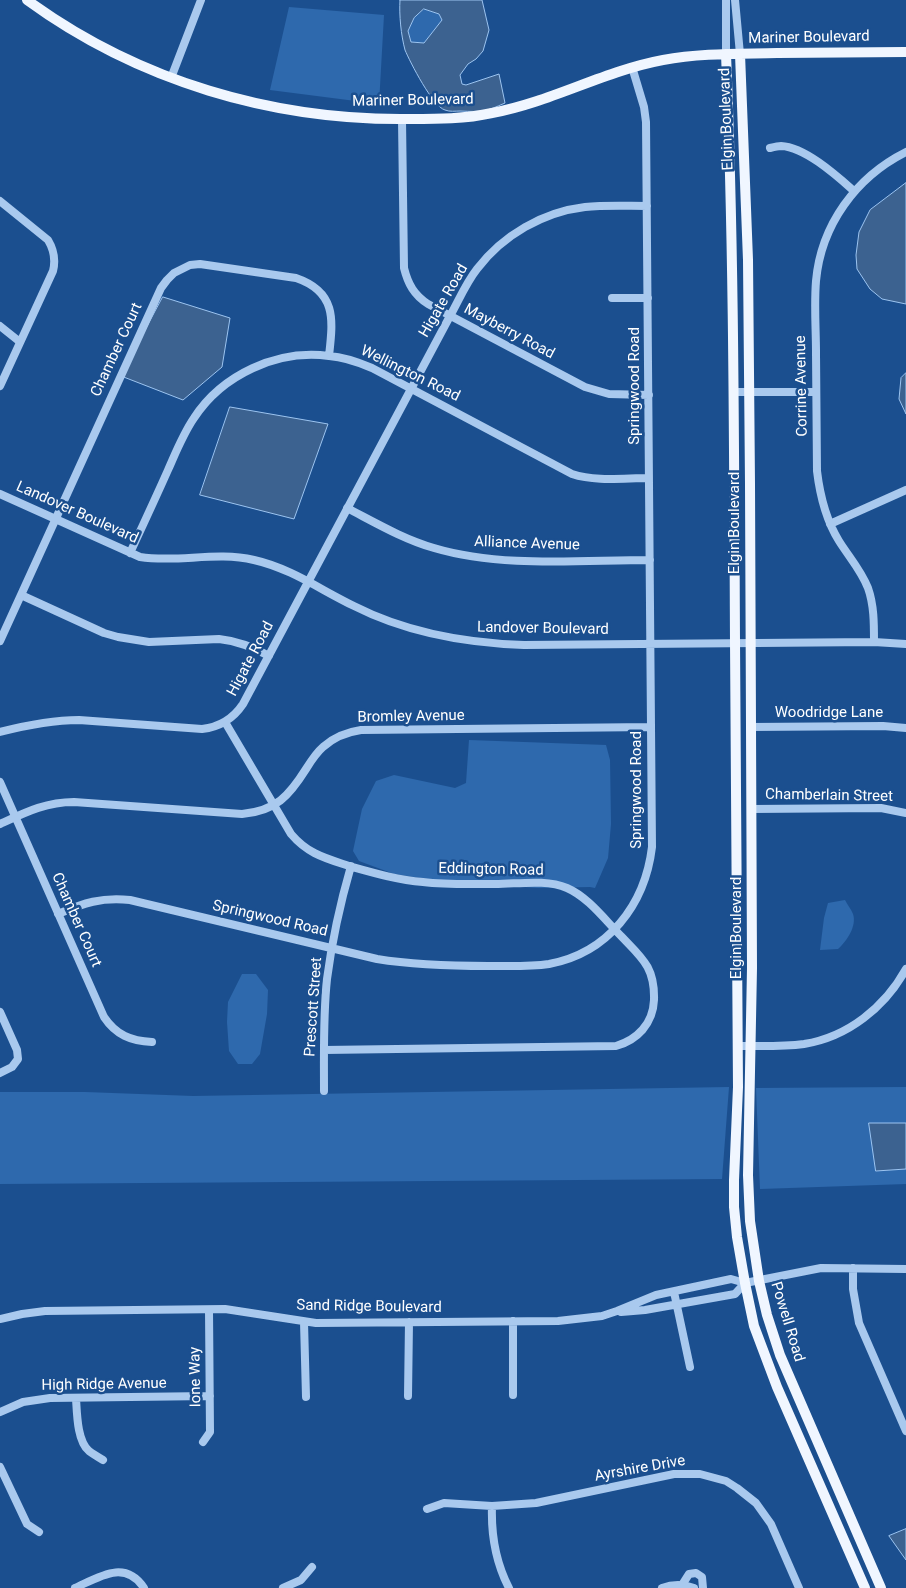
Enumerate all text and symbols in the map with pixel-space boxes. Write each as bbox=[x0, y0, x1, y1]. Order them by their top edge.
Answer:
street label: Mariner Boulevard bbox=[748, 28, 870, 48]
street label: Elgin Boulevard bbox=[716, 67, 738, 171]
street label: Mariner Boulevard bbox=[352, 91, 474, 111]
street label: Higate Road bbox=[416, 261, 472, 341]
street label: Chamber Court bbox=[87, 300, 147, 400]
street label: Mayberry Road bbox=[461, 301, 557, 363]
street label: Springwood Road bbox=[626, 327, 644, 445]
street label: Corrine Avenue bbox=[792, 335, 812, 437]
street label: Wellington Road bbox=[357, 342, 463, 406]
street label: Elgin Boulevard bbox=[726, 472, 744, 574]
street label: Landover Boulevard bbox=[13, 478, 141, 548]
street label: Alliance Avenue bbox=[474, 533, 580, 555]
street label: Higate Road bbox=[224, 619, 278, 699]
street label: Landover Boulevard bbox=[477, 619, 609, 639]
street label: Woodridge Lane bbox=[775, 704, 883, 722]
street label: Bromley Avenue bbox=[357, 707, 465, 727]
street label: Springwood Road bbox=[628, 731, 646, 849]
street label: Chamberlain Street bbox=[765, 786, 893, 806]
street label: Eddington Road bbox=[438, 860, 544, 880]
street label: Chamber Court bbox=[47, 870, 105, 970]
street label: Elgin Boulevard bbox=[728, 877, 746, 979]
street label: Springwood Road bbox=[211, 897, 329, 941]
street label: Prescott Street bbox=[302, 957, 326, 1057]
street label: Powell Road bbox=[766, 1280, 808, 1364]
street label: Sand Ridge Boulevard bbox=[296, 1297, 442, 1317]
street label: Ione Way bbox=[186, 1346, 206, 1408]
street label: High Ridge Avenue bbox=[41, 1375, 167, 1395]
street label: Ayrshire Drive bbox=[593, 1452, 687, 1486]

